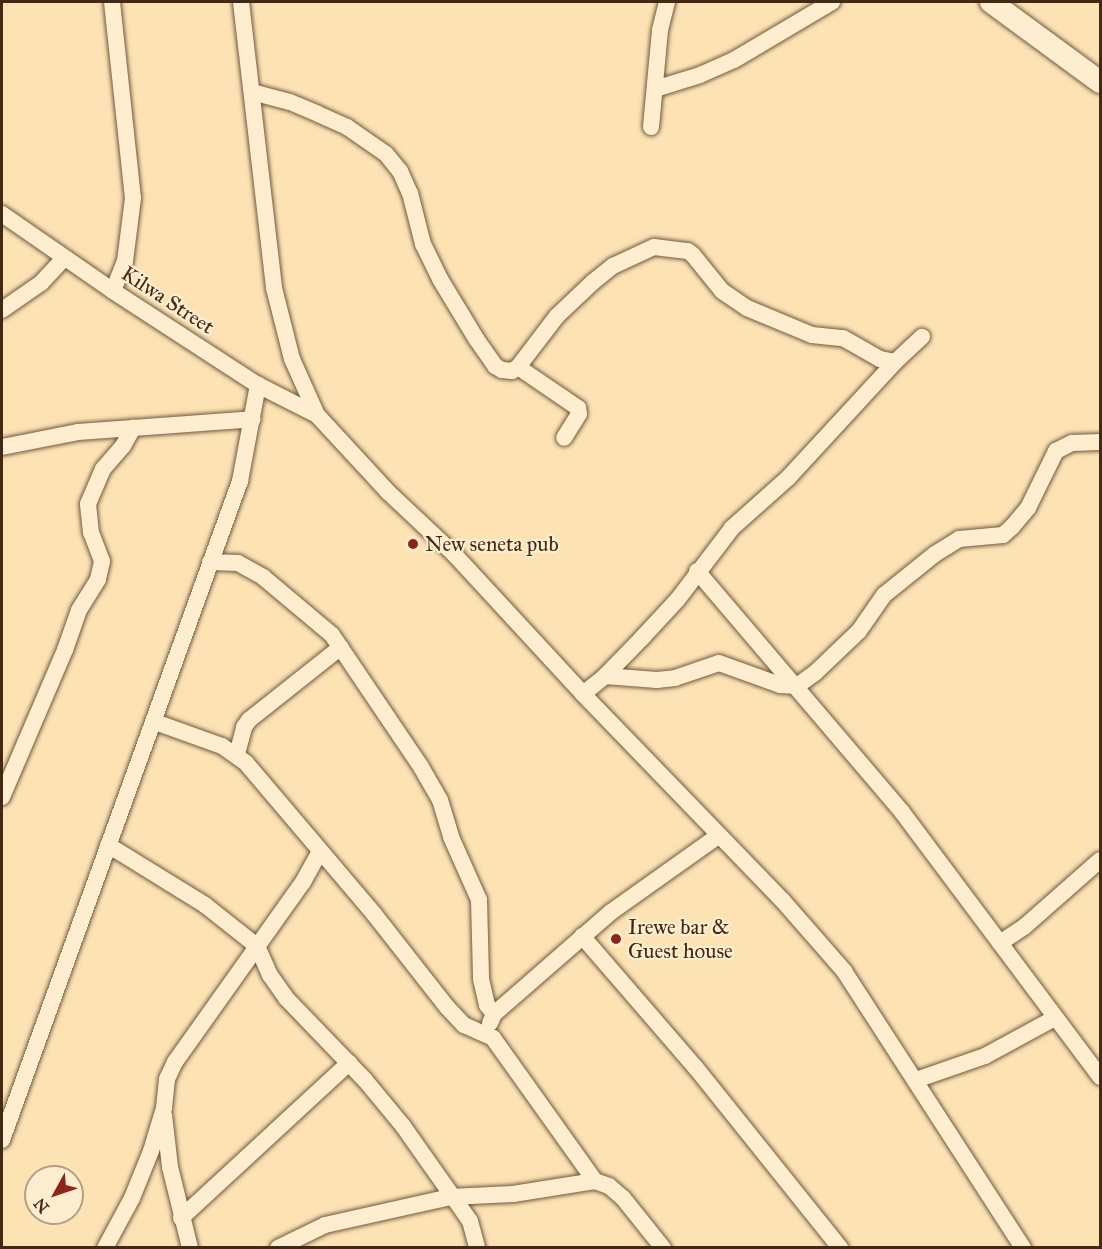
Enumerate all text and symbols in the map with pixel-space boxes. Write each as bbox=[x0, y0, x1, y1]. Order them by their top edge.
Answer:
street label: Kilwa Street bbox=[117, 261, 219, 339]
place label: New seneta pub bbox=[425, 531, 559, 557]
marker: New seneta pub bbox=[406, 537, 420, 551]
place label: Irewe bar & Guest house bbox=[628, 914, 733, 964]
marker: Irewe bar & Guest house bbox=[609, 932, 623, 946]
north arrow bbox=[24, 1165, 84, 1225]
text: N bbox=[30, 1194, 53, 1217]

